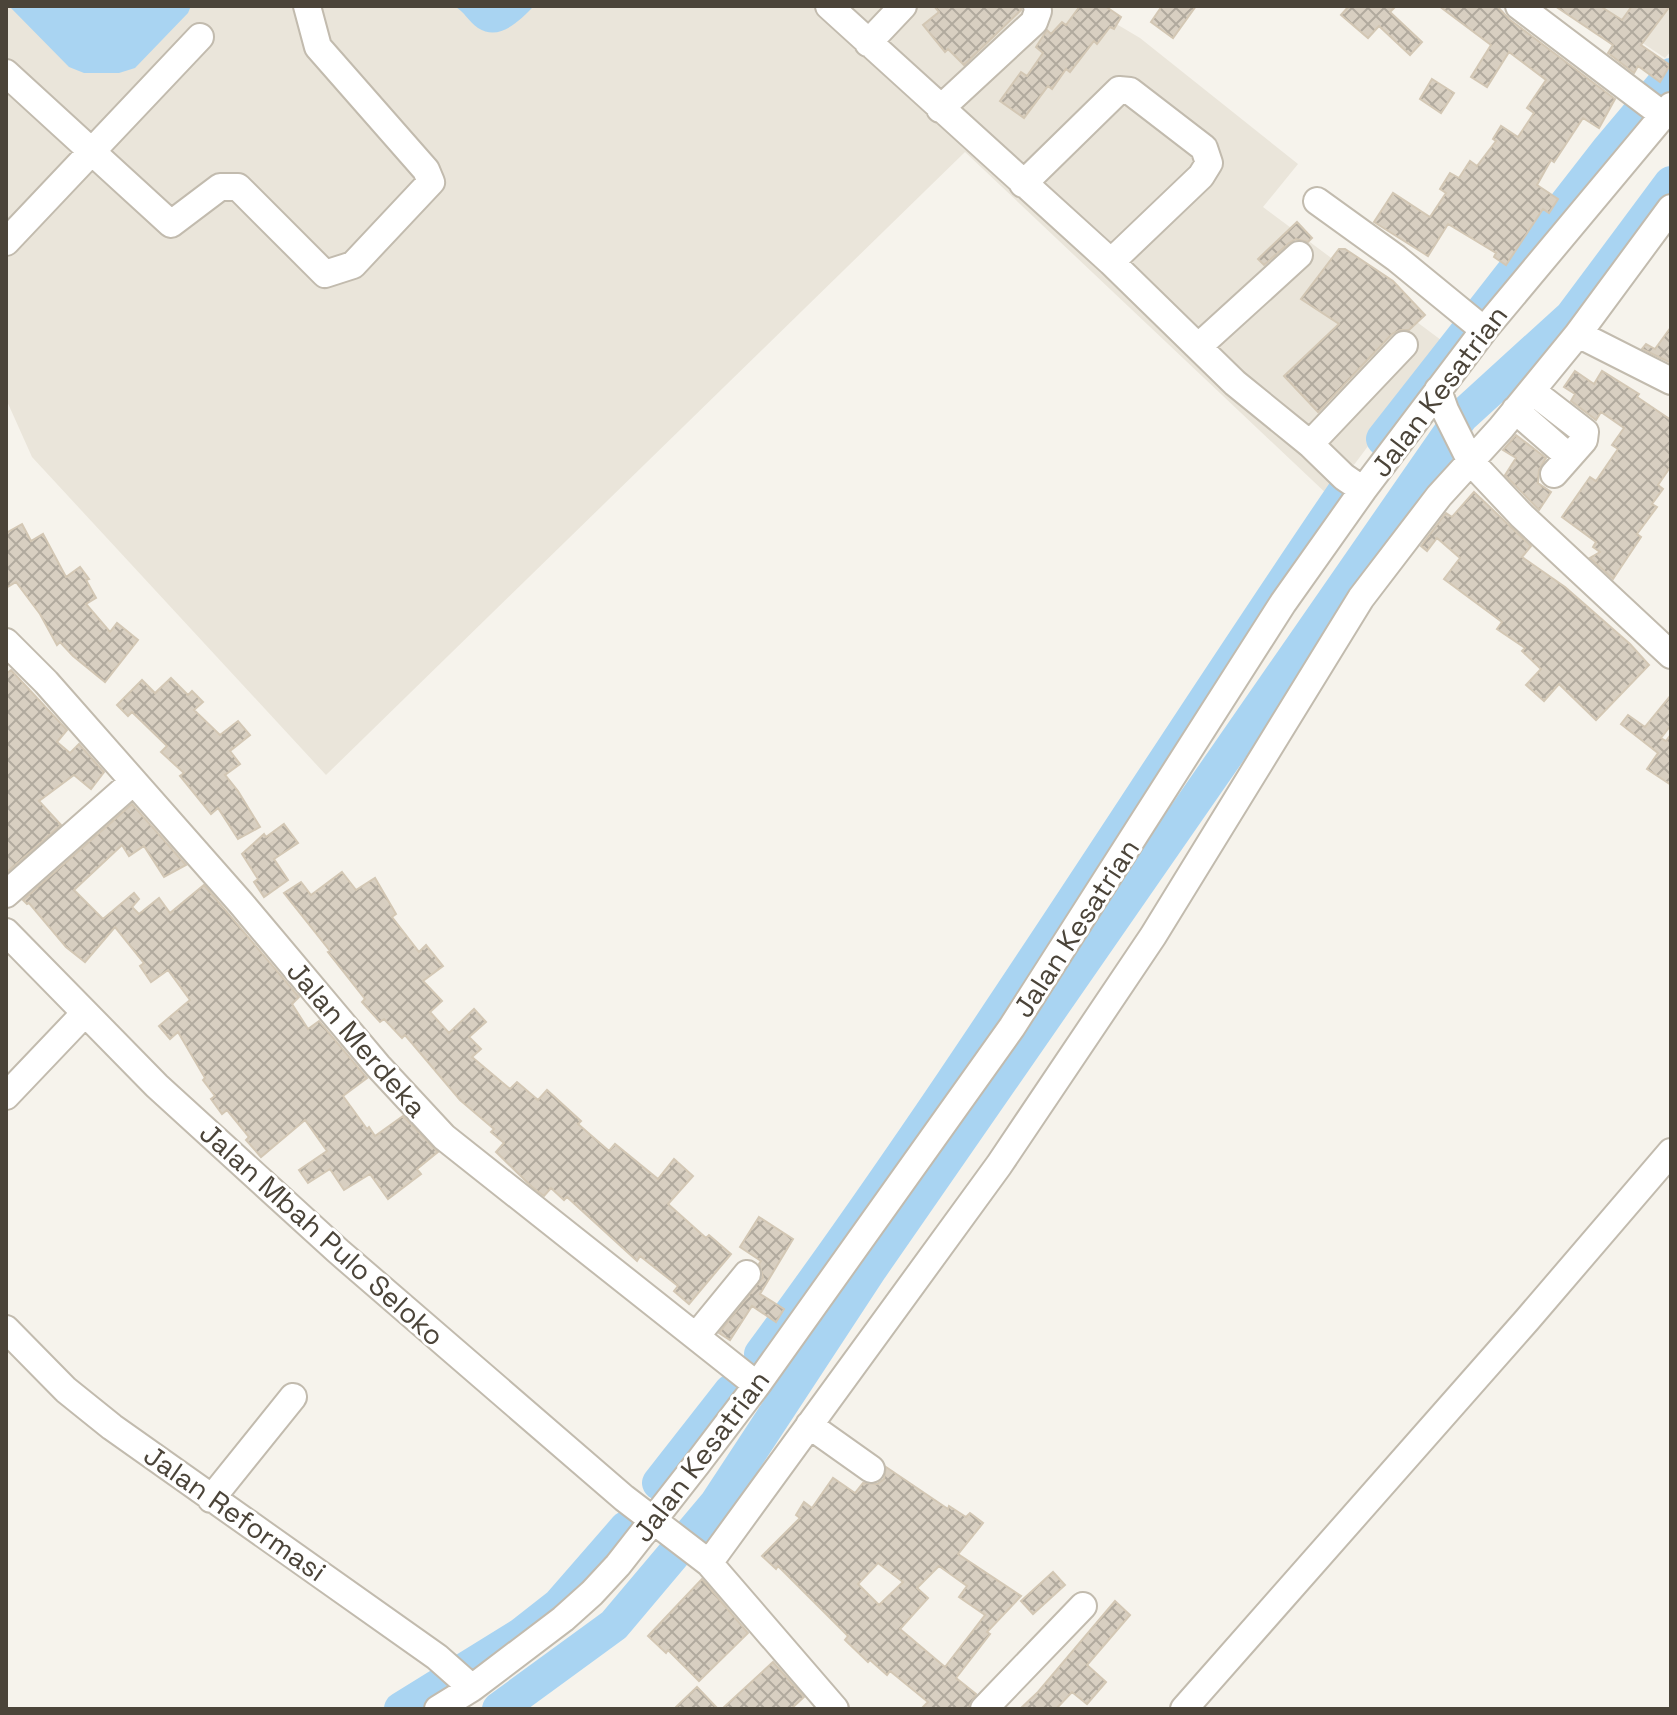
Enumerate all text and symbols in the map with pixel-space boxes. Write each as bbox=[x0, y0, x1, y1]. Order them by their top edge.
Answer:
street label: Jalan Kesatrian bbox=[1363, 298, 1515, 484]
street label: Jalan Kesatrian bbox=[1005, 832, 1147, 1024]
street label: Jalan Merdeka bbox=[279, 953, 435, 1125]
street label: Jalan Mbah Pulo Seloko bbox=[192, 1115, 452, 1353]
street label: Jalan Kesatrian bbox=[625, 1363, 777, 1549]
street label: Jalan Reformasi bbox=[137, 1437, 333, 1589]

